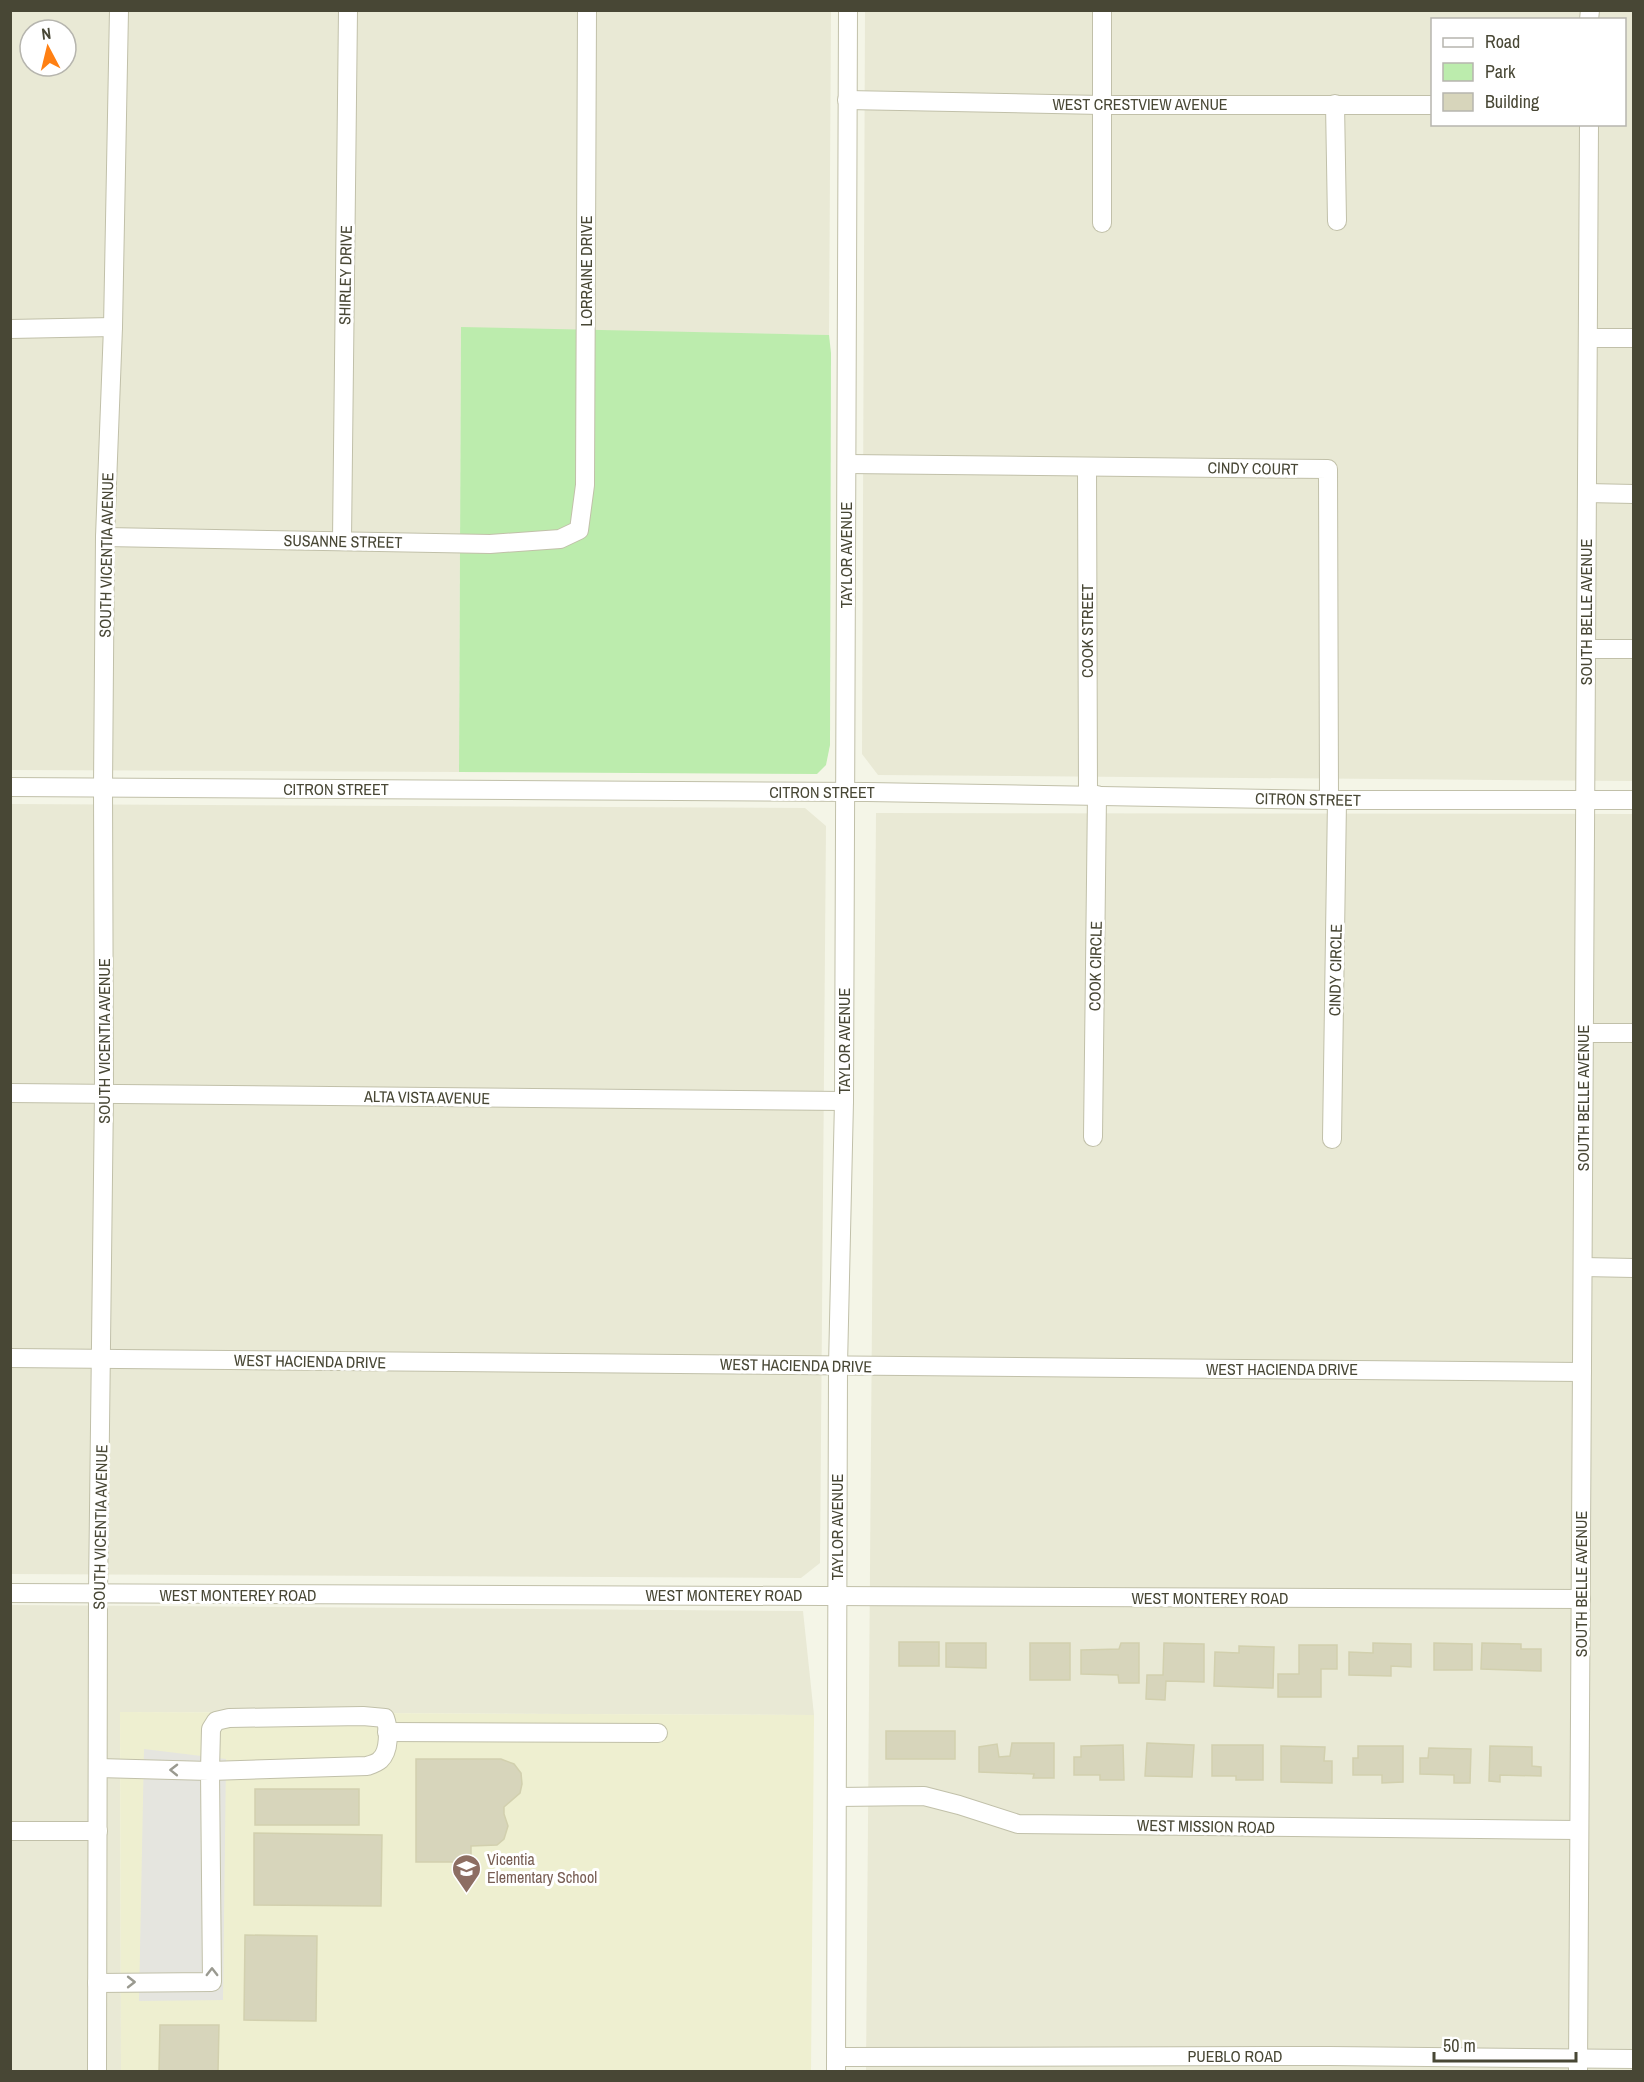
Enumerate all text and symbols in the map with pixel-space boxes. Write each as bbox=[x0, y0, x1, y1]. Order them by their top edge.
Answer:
north arrow bbox=[18, 18, 78, 78]
legend bbox=[1431, 18, 1626, 126]
text: N bbox=[40, 22, 52, 45]
text: Road bbox=[1485, 29, 1520, 54]
text: Park bbox=[1485, 59, 1516, 84]
text: Building bbox=[1485, 89, 1540, 114]
street label: WEST CRESTVIEW AVENUE bbox=[1052, 93, 1228, 115]
street label: LORRAINE DRIVE bbox=[575, 216, 597, 326]
street label: SHIRLEY DRIVE bbox=[333, 225, 357, 325]
street label: CINDY COURT bbox=[1207, 456, 1299, 480]
street label: SOUTH VICENTIA AVENUE bbox=[94, 472, 118, 638]
street label: TAYLOR AVENUE bbox=[835, 502, 857, 608]
street label: SUSANNE STREET bbox=[283, 529, 403, 553]
street label: SOUTH BELLE AVENUE bbox=[1575, 539, 1597, 685]
street label: COOK STREET bbox=[1076, 584, 1098, 678]
street label: CITRON STREET bbox=[283, 778, 389, 800]
street label: CITRON STREET bbox=[769, 781, 875, 803]
street label: CITRON STREET bbox=[1255, 787, 1361, 811]
street label: COOK CIRCLE bbox=[1083, 921, 1107, 1011]
street label: CINDY CIRCLE bbox=[1323, 924, 1347, 1016]
street label: SOUTH VICENTIA AVENUE bbox=[93, 958, 115, 1124]
street label: TAYLOR AVENUE bbox=[833, 988, 855, 1094]
street label: SOUTH BELLE AVENUE bbox=[1572, 1025, 1594, 1171]
street label: ALTA VISTA AVENUE bbox=[363, 1085, 490, 1109]
street label: WEST HACIENDA DRIVE bbox=[234, 1349, 386, 1373]
street label: WEST HACIENDA DRIVE bbox=[720, 1353, 872, 1377]
street label: WEST HACIENDA DRIVE bbox=[1206, 1358, 1358, 1380]
street label: SOUTH VICENTIA AVENUE bbox=[88, 1444, 112, 1610]
street label: TAYLOR AVENUE bbox=[826, 1474, 848, 1580]
street label: SOUTH BELLE AVENUE bbox=[1570, 1511, 1592, 1657]
street label: WEST MONTEREY ROAD bbox=[159, 1584, 317, 1606]
street label: WEST MONTEREY ROAD bbox=[645, 1584, 803, 1606]
street label: WEST MONTEREY ROAD bbox=[1131, 1587, 1289, 1609]
one-way arrow bbox=[169, 1764, 178, 1776]
street label: WEST MISSION ROAD bbox=[1137, 1814, 1275, 1838]
place label: Vicentia Elementary School bbox=[487, 1848, 597, 1888]
school or university icon: Vicentia Elementary School bbox=[450, 1852, 482, 1894]
one-way arrow bbox=[206, 1967, 218, 1976]
one-way arrow bbox=[126, 1976, 135, 1989]
scale bar bbox=[1434, 2025, 1576, 2063]
text: 50 m bbox=[1443, 2033, 1476, 2058]
street label: PUEBLO ROAD bbox=[1188, 2045, 1282, 2067]

